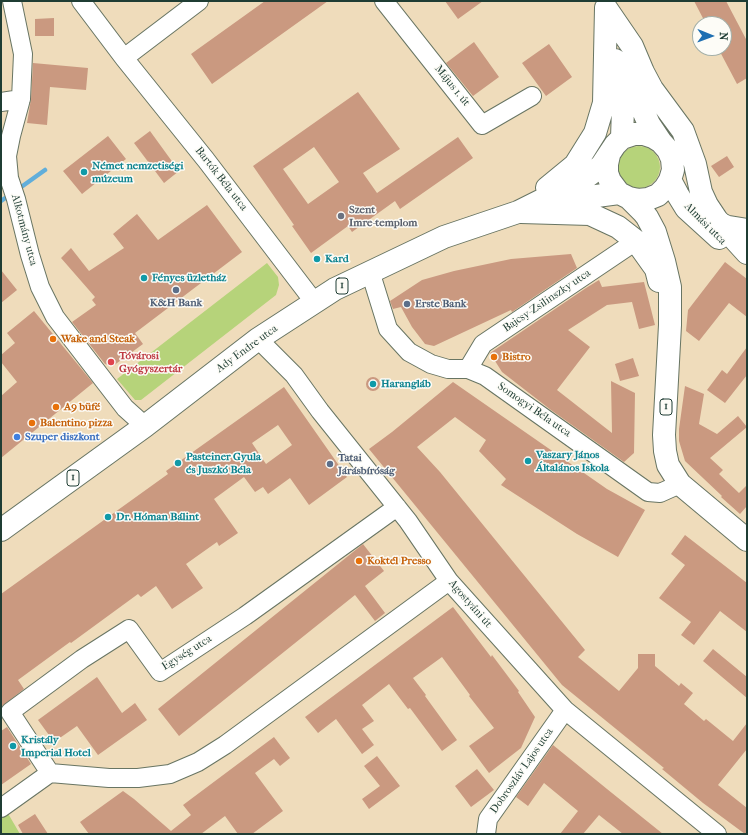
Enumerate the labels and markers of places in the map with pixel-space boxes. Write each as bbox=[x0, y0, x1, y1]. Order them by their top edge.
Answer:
place label: Német nemzetiségi múzeum bbox=[92, 159, 183, 185]
marker: Német nemzetiségi múzeum bbox=[79, 167, 89, 177]
place label: Szent Imre-templom bbox=[349, 203, 417, 229]
marker: Szent Imre-templom bbox=[336, 211, 346, 221]
place label: Kard bbox=[325, 252, 349, 266]
marker: Kard bbox=[312, 254, 322, 264]
place label: Fényes üzletház bbox=[152, 271, 226, 285]
marker: Fényes üzletház bbox=[139, 273, 149, 283]
marker: K&H Bank bbox=[171, 285, 181, 295]
place label: K&H Bank bbox=[150, 296, 202, 310]
place label: Erste Bank bbox=[415, 297, 466, 311]
marker: Erste Bank bbox=[402, 299, 412, 309]
place label: Wake and Steak bbox=[61, 332, 135, 346]
marker: Wake and Steak bbox=[48, 334, 58, 344]
place label: Tóvárosi Gyógyszertár bbox=[119, 349, 183, 375]
place label: Bistro bbox=[502, 350, 531, 364]
marker: Bistro bbox=[489, 352, 499, 362]
marker: Tóvárosi Gyógyszertár bbox=[106, 357, 116, 367]
place label: Harangláb bbox=[381, 377, 431, 391]
marker: Harangláb bbox=[368, 379, 378, 389]
place label: A9 büfé bbox=[64, 400, 100, 414]
marker: A9 büfé bbox=[51, 402, 61, 412]
place label: Balentino pizza bbox=[40, 416, 112, 430]
marker: Balentino pizza bbox=[27, 418, 37, 428]
place label: Szuper diszkont bbox=[25, 430, 100, 444]
marker: Szuper diszkont bbox=[12, 432, 22, 442]
place label: Vaszary János Általános Iskola bbox=[536, 448, 609, 474]
place label: Pasteiner Gyula és Juszkó Béla bbox=[186, 450, 261, 476]
place label: Tatai Járásbíróság bbox=[338, 451, 395, 477]
marker: Vaszary János Általános Iskola bbox=[523, 456, 533, 466]
marker: Pasteiner Gyula és Juszkó Béla bbox=[173, 458, 183, 468]
marker: Tatai Járásbíróság bbox=[325, 459, 335, 469]
place label: Dr. Hóman Bálint bbox=[116, 510, 199, 524]
marker: Dr. Hóman Bálint bbox=[103, 512, 113, 522]
place label: Koktél Presso bbox=[367, 554, 431, 568]
marker: Koktél Presso bbox=[354, 556, 364, 566]
place label: Kristály Imperial Hotel bbox=[21, 733, 91, 759]
marker: Kristály Imperial Hotel bbox=[8, 741, 18, 751]

